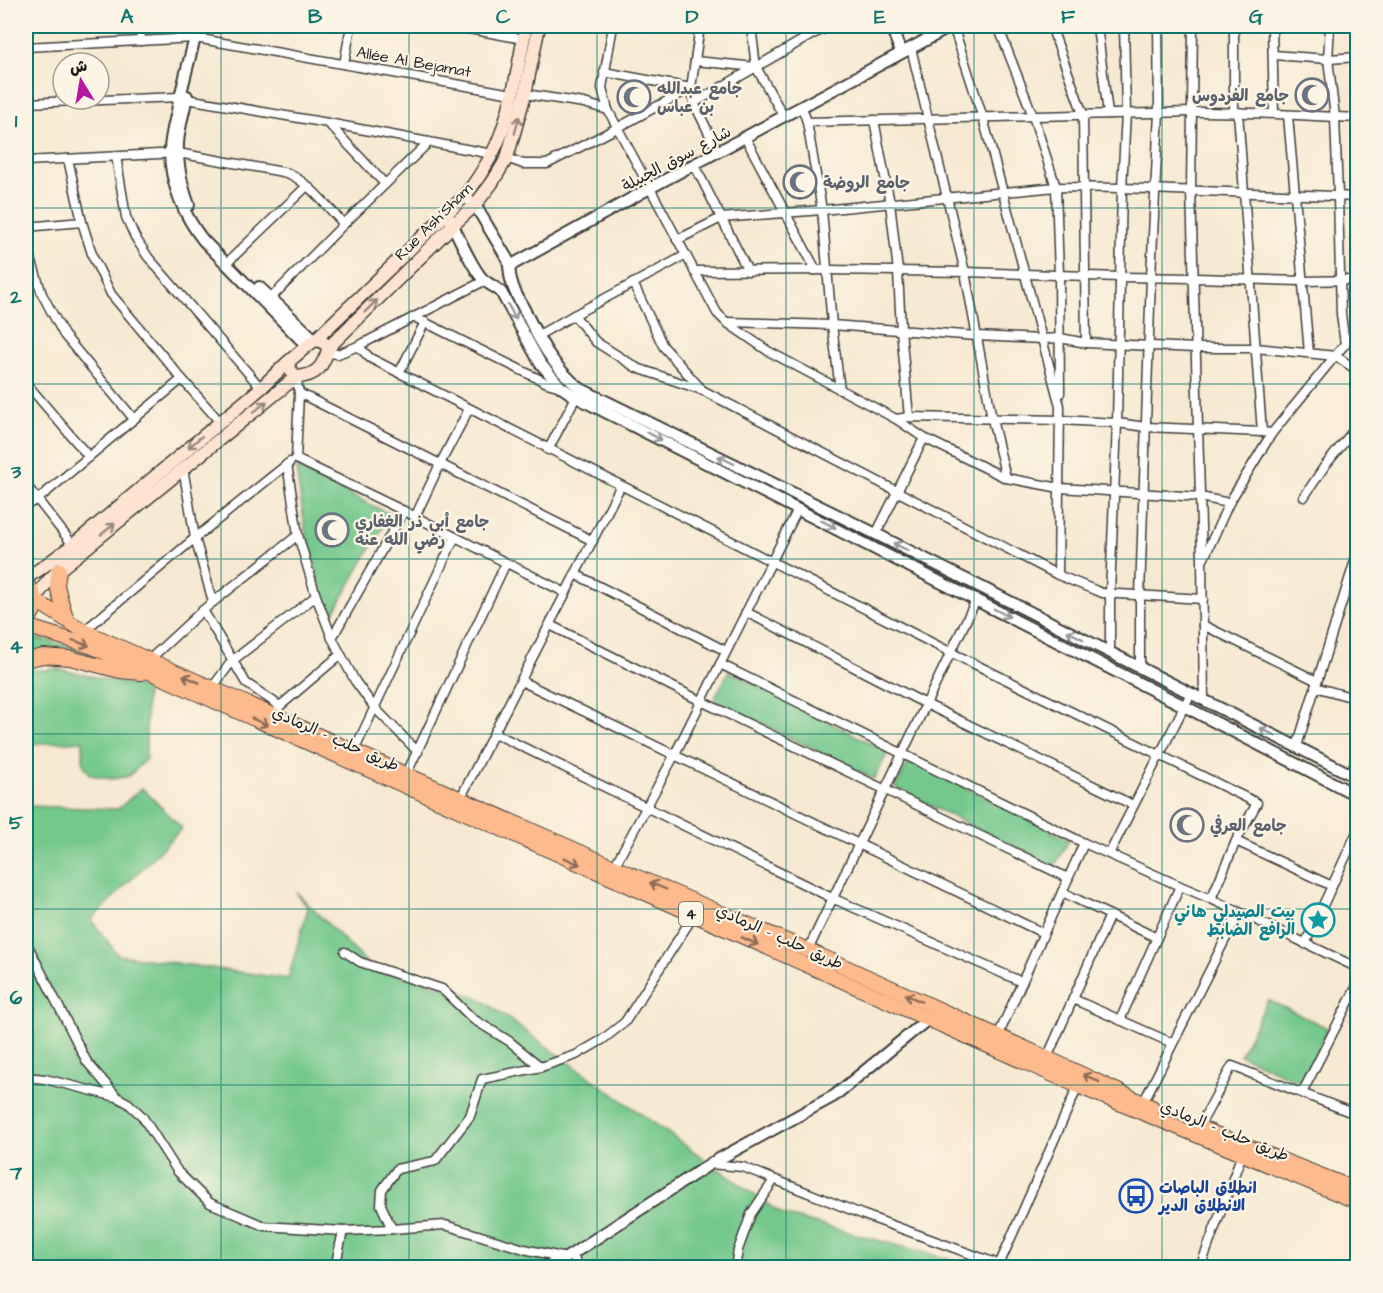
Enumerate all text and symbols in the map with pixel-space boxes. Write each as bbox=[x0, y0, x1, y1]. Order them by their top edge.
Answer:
text: A bbox=[121, 3, 134, 31]
text: B bbox=[308, 3, 323, 31]
text: C bbox=[496, 3, 511, 31]
text: D bbox=[686, 3, 699, 31]
text: E bbox=[874, 3, 886, 31]
text: F bbox=[1061, 3, 1076, 31]
text: G bbox=[1249, 3, 1263, 31]
street label: Allée Al Bejamat bbox=[355, 41, 474, 83]
north arrow bbox=[51, 51, 111, 111]
text: ش bbox=[68, 55, 89, 80]
mosque icon: جامع الفردوس bbox=[1294, 77, 1330, 113]
place label: جامع عبدالله بن عباس bbox=[657, 78, 742, 118]
mosque icon: جامع عبدالله بن عباس bbox=[616, 79, 652, 115]
place label: جامع الفردوس bbox=[1192, 85, 1289, 107]
text: 1 bbox=[15, 107, 18, 135]
one-way arrow bbox=[511, 115, 523, 134]
street label: شارع سوق الجبيلة bbox=[618, 121, 735, 197]
mosque icon: جامع الروضة bbox=[782, 164, 818, 200]
place label: جامع الروضة bbox=[823, 172, 910, 194]
street label: Rue Ash'Sham bbox=[390, 177, 478, 266]
text: 2 bbox=[9, 283, 22, 311]
one-way arrow bbox=[364, 299, 378, 314]
one-way arrow bbox=[507, 304, 519, 321]
one-way arrow bbox=[252, 400, 268, 413]
one-way arrow bbox=[645, 431, 663, 443]
one-way arrow bbox=[187, 436, 203, 449]
one-way arrow bbox=[718, 454, 736, 466]
text: 3 bbox=[10, 458, 22, 486]
place label: جامع أبي ذر الغفاري رضي الله عنه bbox=[355, 511, 489, 554]
mosque icon: جامع أبي ذر الغفاري رضي الله عنه bbox=[314, 512, 350, 548]
one-way arrow bbox=[819, 519, 837, 531]
one-way arrow bbox=[100, 523, 116, 536]
one-way arrow bbox=[893, 541, 910, 553]
one-way arrow bbox=[992, 608, 1010, 619]
one-way arrow bbox=[1067, 628, 1085, 640]
text: 4 bbox=[9, 633, 23, 661]
one-way arrow bbox=[72, 639, 90, 650]
one-way arrow bbox=[183, 672, 201, 684]
street label: طريق حلب - الرمادي bbox=[269, 701, 403, 777]
one-way arrow bbox=[250, 716, 268, 728]
one-way arrow bbox=[1260, 725, 1278, 737]
mosque icon: جامع العرفي bbox=[1169, 807, 1205, 843]
text: 5 bbox=[9, 809, 24, 837]
place label: جامع العرفي bbox=[1210, 814, 1287, 838]
one-way arrow bbox=[563, 856, 581, 867]
one-way arrow bbox=[649, 880, 667, 891]
street label: طريق حلب - الرمادي bbox=[713, 899, 847, 975]
place label: بيت الصيدلي هاني الرافع الضابط bbox=[1174, 901, 1295, 941]
road number: 4 bbox=[679, 902, 703, 926]
place icon: بيت الصيدلي هاني الرافع الضابط bbox=[1300, 902, 1336, 938]
one-way arrow bbox=[741, 935, 759, 947]
text: 6 bbox=[10, 984, 23, 1012]
one-way arrow bbox=[905, 991, 923, 1003]
one-way arrow bbox=[1082, 1072, 1100, 1084]
street label: طريق حلب - الرمادي bbox=[1157, 1095, 1292, 1167]
text: 7 bbox=[9, 1159, 23, 1187]
place label: انطلاق الباصات الانطلاق الدير bbox=[1157, 1177, 1257, 1217]
bus stop icon: انطلاق الباصات الانطلاق الدير bbox=[1118, 1178, 1154, 1214]

